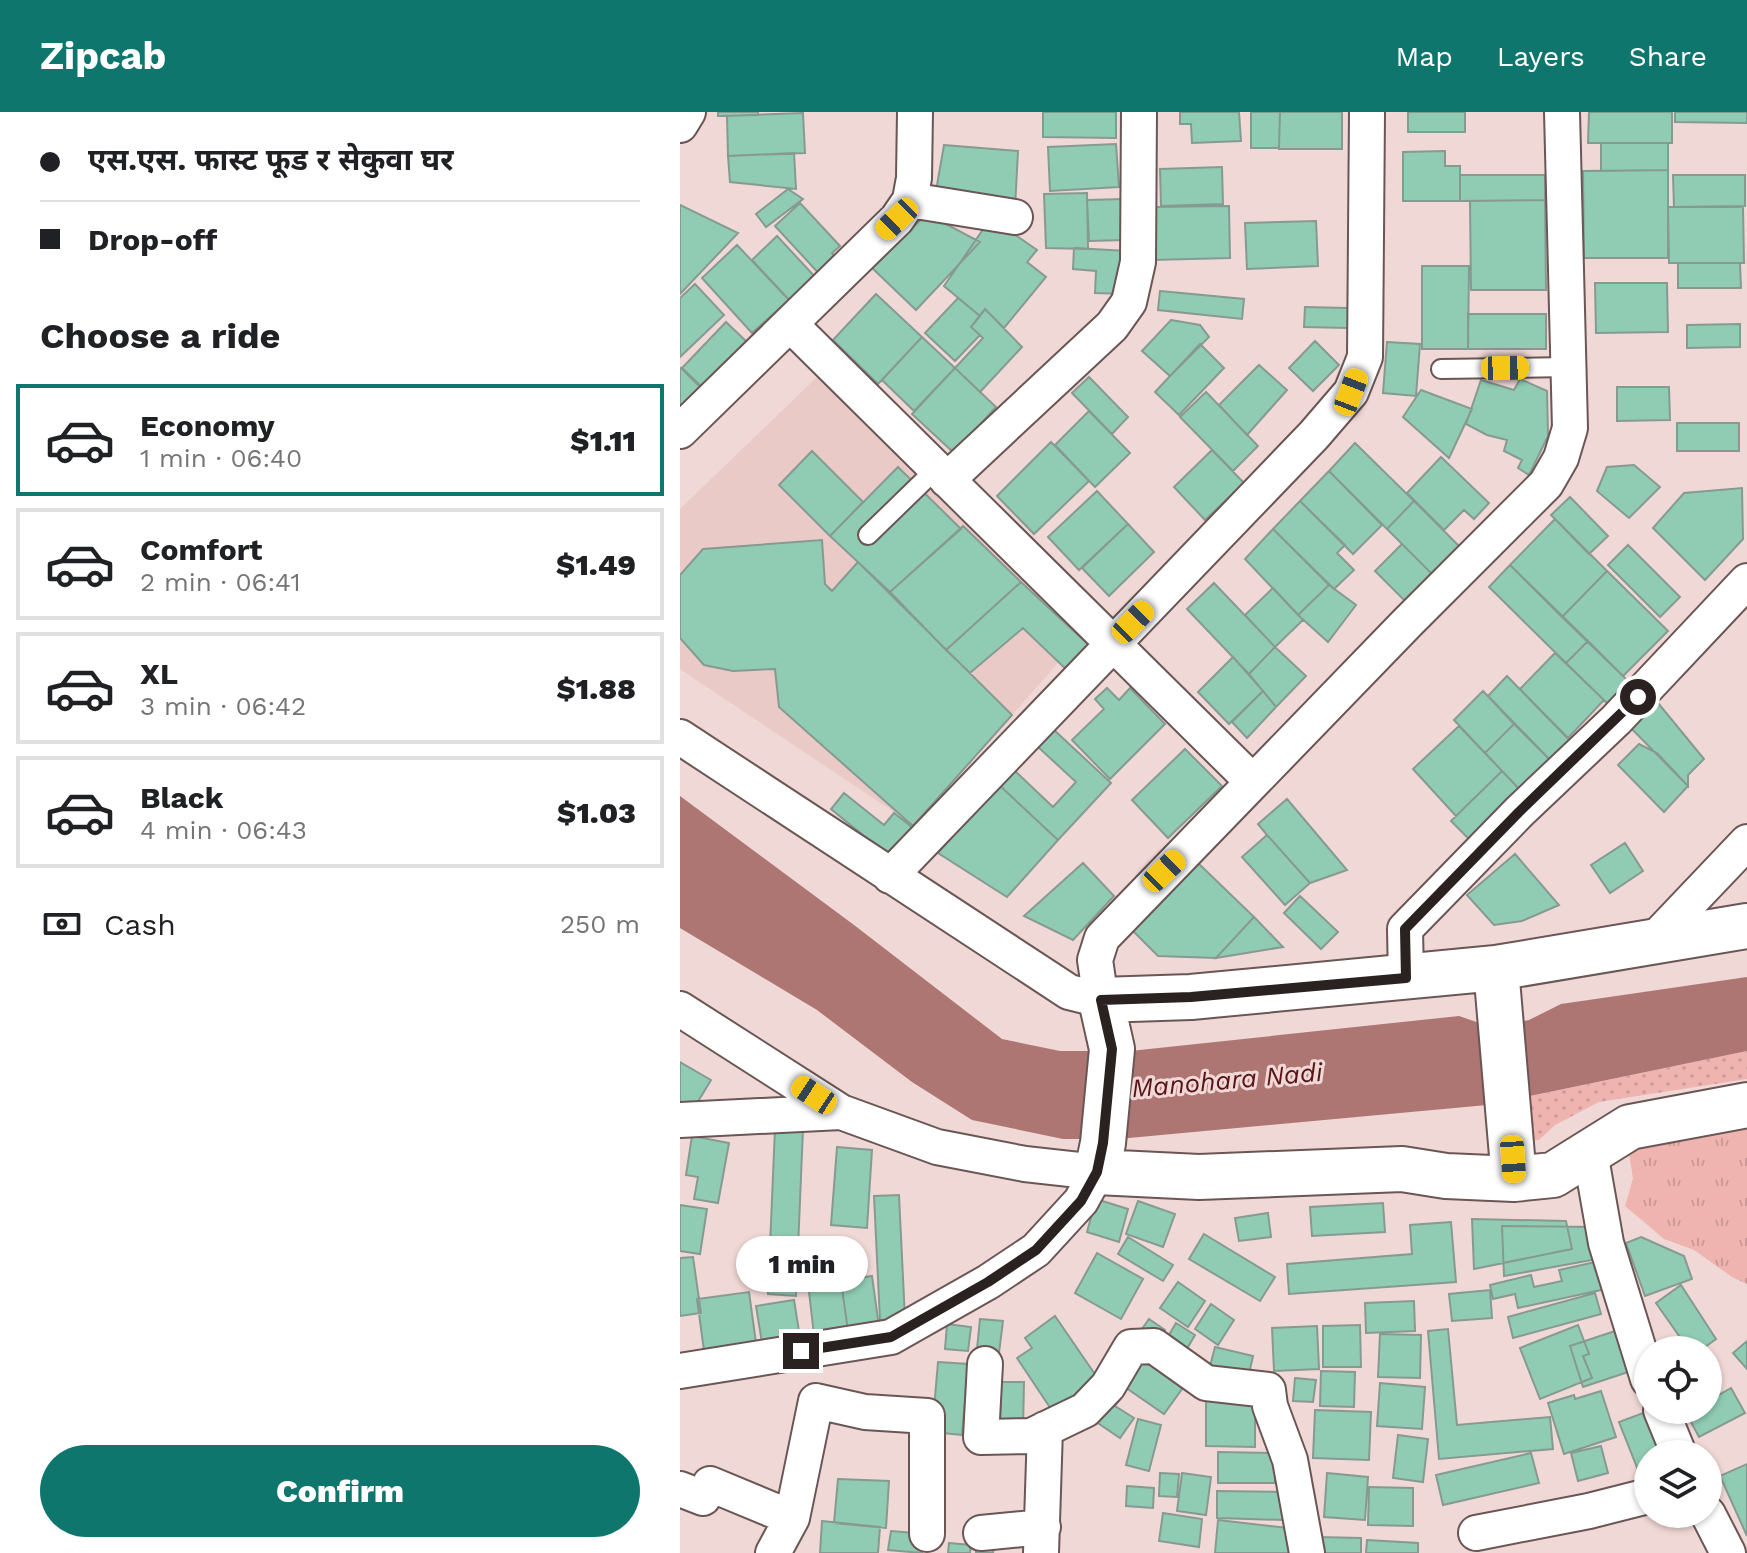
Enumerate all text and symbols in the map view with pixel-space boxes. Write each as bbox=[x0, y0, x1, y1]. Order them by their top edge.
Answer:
text: Zipcab bbox=[40, 34, 166, 78]
text: Map bbox=[1396, 40, 1453, 73]
text: Layers bbox=[1497, 40, 1585, 73]
text: Share bbox=[1629, 40, 1707, 73]
text: एस.एस. फास्ट फूड र सेकुवा घर bbox=[88, 142, 454, 177]
car bbox=[871, 194, 923, 244]
text: Drop-off bbox=[88, 222, 217, 257]
text: Choose a ride bbox=[40, 315, 280, 357]
car bbox=[1481, 356, 1529, 380]
car bbox=[1331, 365, 1371, 419]
icon: car bbox=[44, 404, 116, 476]
text: Economy bbox=[140, 408, 275, 443]
text: $1.11 bbox=[570, 423, 636, 458]
text: 1 min · 06:40 bbox=[140, 443, 302, 473]
icon: car bbox=[44, 528, 116, 600]
text: Comfort bbox=[140, 532, 262, 567]
text: $1.49 bbox=[556, 547, 636, 582]
text: 2 min · 06:41 bbox=[140, 567, 301, 597]
car bbox=[1108, 596, 1158, 648]
icon: car bbox=[44, 652, 116, 724]
text: XL bbox=[140, 656, 178, 691]
text: $1.88 bbox=[556, 671, 636, 706]
route start bbox=[1620, 679, 1656, 715]
text: 3 min · 06:42 bbox=[140, 691, 306, 721]
icon: car bbox=[44, 776, 116, 848]
text: Black bbox=[140, 780, 224, 815]
text: $1.03 bbox=[557, 795, 636, 830]
text: 4 min · 06:43 bbox=[140, 815, 307, 845]
car bbox=[1138, 846, 1190, 896]
icon: cash bbox=[40, 902, 84, 946]
text: Cash bbox=[104, 907, 176, 942]
text: 250 m bbox=[560, 909, 640, 939]
water label: Manohara Nadi bbox=[1130, 1057, 1325, 1103]
car bbox=[787, 1072, 841, 1118]
car bbox=[1499, 1134, 1527, 1184]
callout: 1 min bbox=[735, 1235, 867, 1291]
text: 1 min bbox=[769, 1249, 835, 1279]
route end bbox=[783, 1333, 819, 1369]
map controls bbox=[1634, 1336, 1722, 1528]
button: locate bbox=[1634, 1336, 1722, 1424]
button: layers bbox=[1634, 1440, 1722, 1528]
button: Confirm bbox=[40, 1445, 640, 1537]

